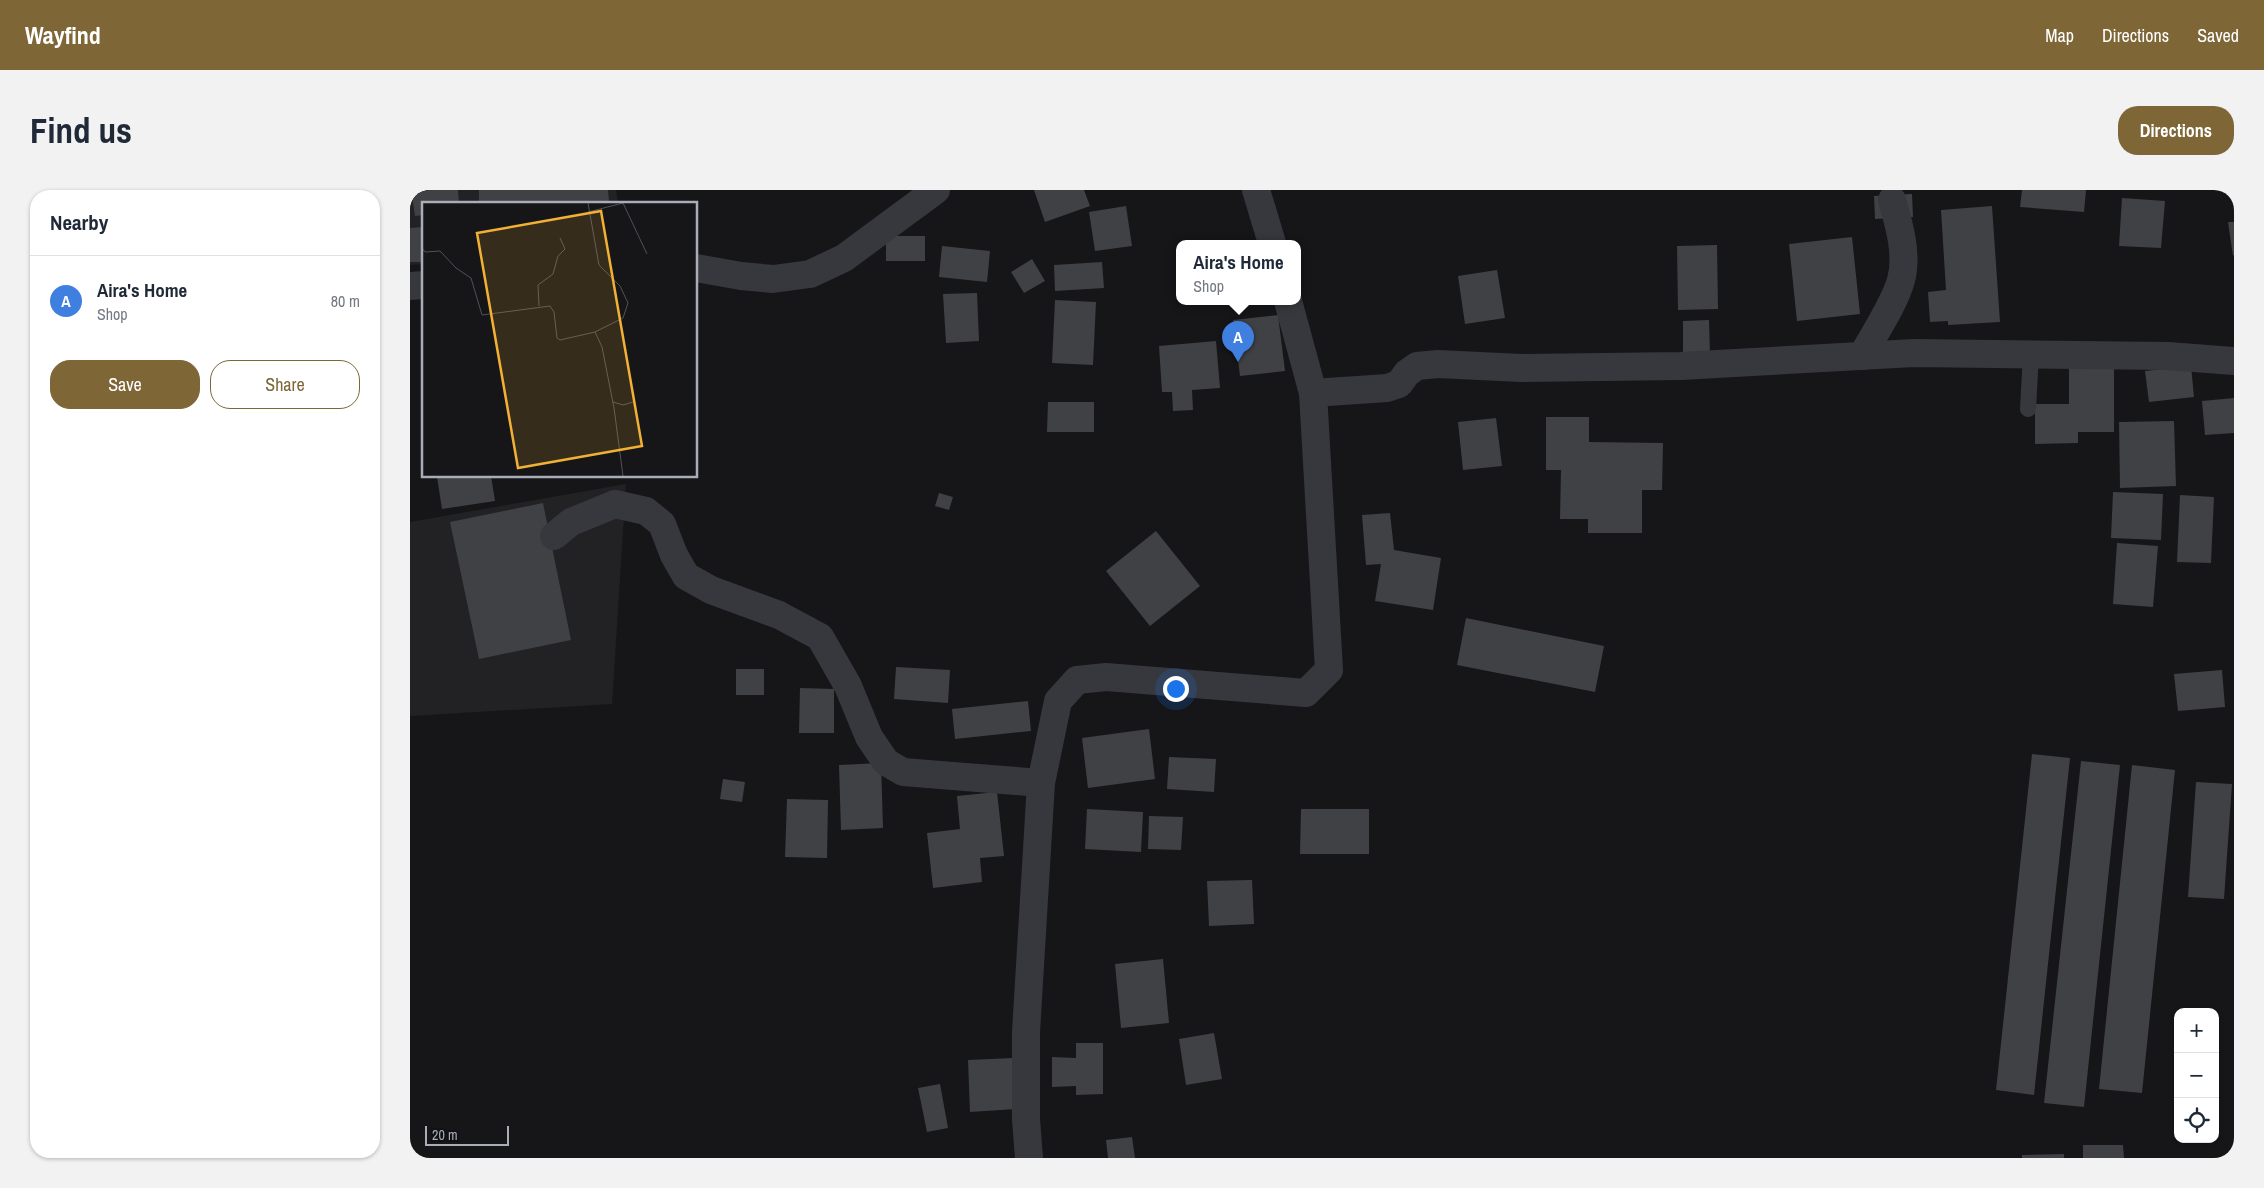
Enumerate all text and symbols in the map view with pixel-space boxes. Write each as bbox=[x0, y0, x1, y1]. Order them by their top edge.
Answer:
text: Wayfind bbox=[25, 19, 101, 51]
text: Map bbox=[2045, 23, 2074, 48]
text: Directions bbox=[2102, 23, 2169, 48]
text: Saved bbox=[2197, 23, 2239, 48]
button: Directions bbox=[2118, 106, 2234, 155]
text: Find us bbox=[30, 107, 132, 154]
inset map bbox=[422, 202, 698, 478]
text: Nearby bbox=[50, 208, 108, 237]
popup bbox=[1176, 240, 1301, 305]
text: Aira's Home bbox=[1193, 249, 1284, 275]
text: Shop bbox=[1193, 275, 1224, 297]
text: Aira's Home bbox=[97, 277, 187, 303]
text: A bbox=[61, 290, 71, 312]
text: 80 m bbox=[331, 290, 360, 312]
text: Shop bbox=[97, 303, 128, 325]
pin: A bbox=[1222, 321, 1254, 362]
button: Save bbox=[50, 360, 200, 409]
button: Share bbox=[210, 360, 360, 409]
your location bbox=[1163, 676, 1189, 702]
map controls bbox=[2174, 1008, 2219, 1143]
button: + bbox=[2174, 1008, 2219, 1053]
button: − bbox=[2174, 1053, 2219, 1098]
button: locate bbox=[2174, 1098, 2219, 1143]
scale bar bbox=[425, 1123, 509, 1146]
text: 20 m bbox=[432, 1126, 458, 1144]

